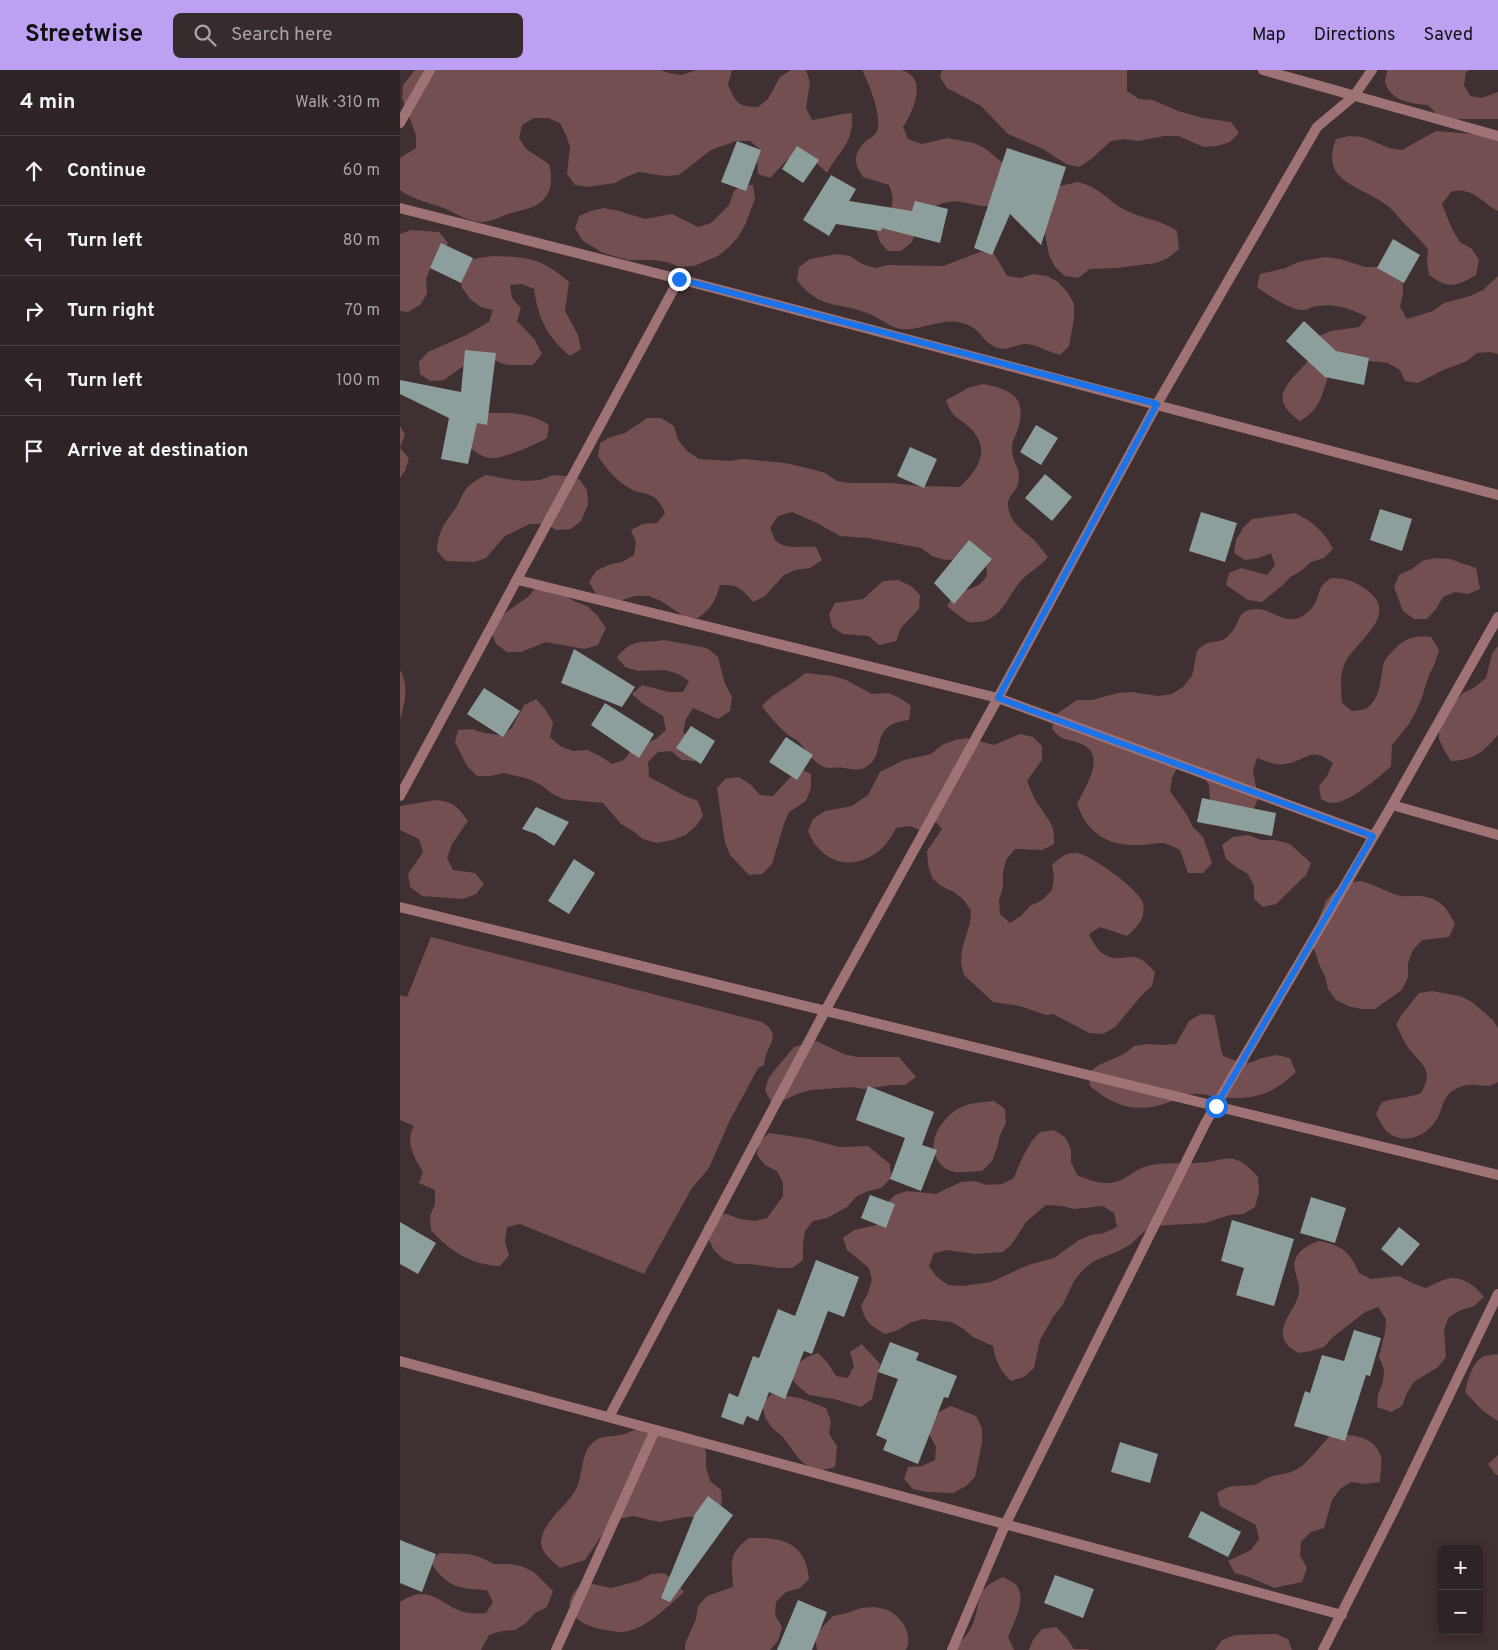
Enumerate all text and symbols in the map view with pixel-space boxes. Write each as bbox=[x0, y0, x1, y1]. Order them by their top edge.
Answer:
search box bbox=[173, 13, 523, 58]
text: Streetwise bbox=[25, 20, 143, 50]
icon: search bbox=[191, 21, 219, 49]
text: Search here bbox=[231, 23, 333, 47]
text: Map bbox=[1252, 24, 1286, 47]
text: Directions bbox=[1314, 24, 1396, 47]
text: Saved bbox=[1424, 24, 1473, 47]
text: 4 min bbox=[20, 89, 76, 116]
text: Walk · 310 m bbox=[295, 93, 380, 113]
icon: ahead bbox=[20, 157, 48, 185]
text: Continue bbox=[67, 159, 146, 183]
text: 60 m bbox=[343, 161, 380, 181]
icon: left bbox=[20, 227, 48, 255]
text: Turn left bbox=[67, 229, 143, 253]
text: 80 m bbox=[343, 231, 380, 251]
route end bbox=[668, 268, 691, 291]
icon: right bbox=[20, 297, 48, 325]
text: Turn right bbox=[67, 299, 155, 323]
text: 70 m bbox=[345, 301, 380, 321]
icon: left bbox=[20, 367, 48, 395]
text: Turn left bbox=[67, 369, 143, 393]
text: 100 m bbox=[336, 371, 380, 391]
icon: arrive bbox=[20, 437, 48, 465]
text: Arrive at destination bbox=[67, 439, 248, 463]
route start bbox=[1205, 1095, 1228, 1118]
map controls bbox=[1438, 1545, 1483, 1635]
button: + bbox=[1438, 1545, 1483, 1590]
button: − bbox=[1438, 1590, 1483, 1635]

